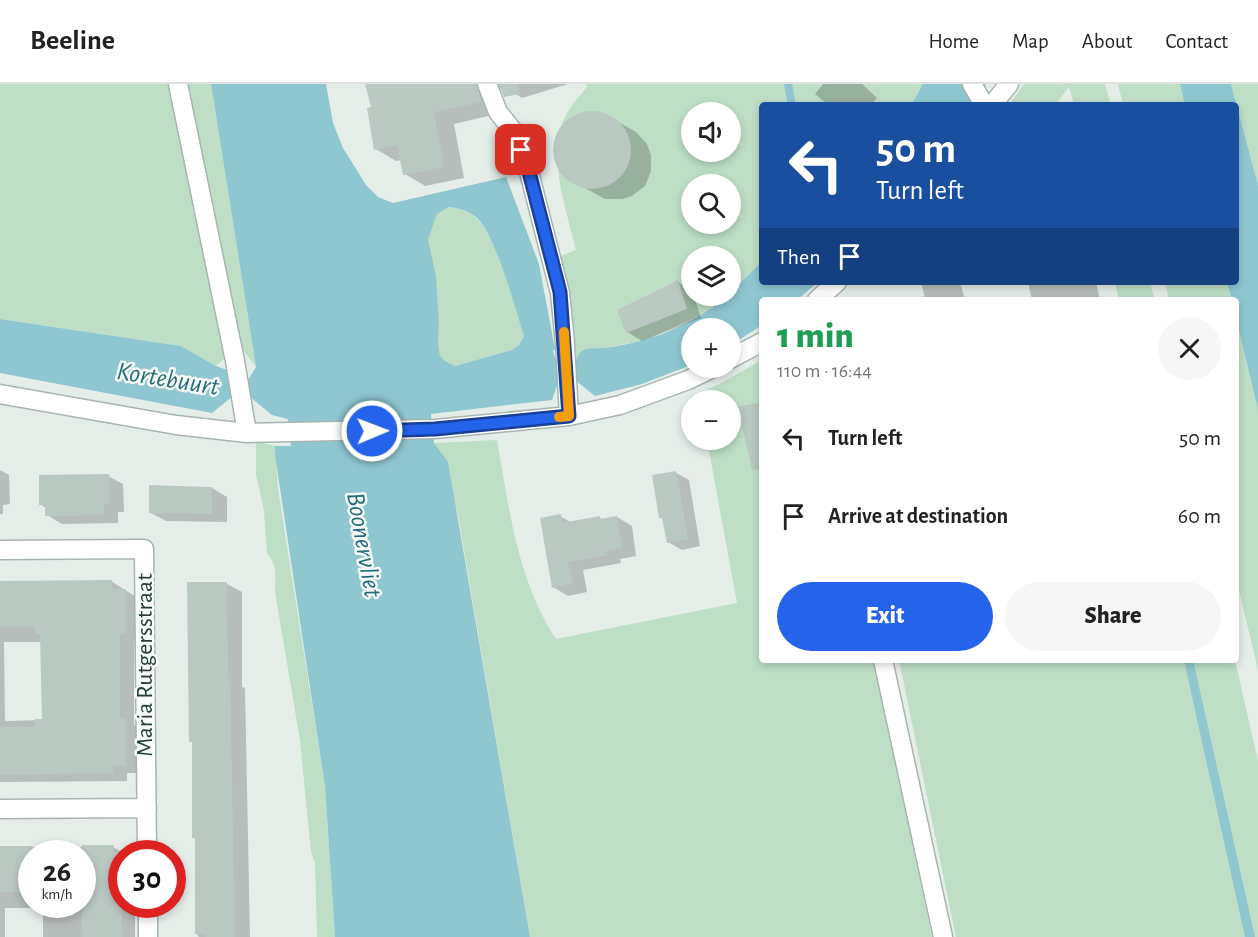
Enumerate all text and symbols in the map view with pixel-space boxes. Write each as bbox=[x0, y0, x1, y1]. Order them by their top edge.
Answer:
text: Beeline bbox=[30, 27, 115, 55]
text: Home bbox=[928, 31, 979, 52]
text: Map bbox=[1012, 31, 1049, 52]
text: About bbox=[1082, 31, 1132, 52]
text: Contact bbox=[1165, 31, 1228, 52]
map controls bbox=[681, 102, 741, 450]
button: sound bbox=[681, 102, 741, 162]
pin bbox=[495, 124, 546, 175]
icon: left bbox=[777, 126, 855, 204]
text: 50 m bbox=[876, 128, 956, 170]
icon: arrive bbox=[504, 133, 537, 166]
button: search bbox=[681, 174, 741, 234]
text: Turn left bbox=[876, 177, 964, 204]
icon: arrive bbox=[833, 240, 866, 273]
button: layers bbox=[681, 246, 741, 306]
text: Then bbox=[777, 246, 821, 268]
button: close bbox=[1158, 317, 1221, 380]
button: + bbox=[681, 318, 741, 378]
text: 1 min bbox=[777, 318, 854, 354]
water label: Kortebuurt bbox=[115, 358, 221, 400]
text: 110 m · 16:44 bbox=[777, 361, 872, 381]
button: − bbox=[681, 390, 741, 450]
position arrow bbox=[340, 399, 404, 463]
icon: left bbox=[777, 422, 810, 455]
text: Turn left bbox=[828, 427, 902, 449]
text: 50 m bbox=[1179, 427, 1221, 449]
water label: Boonervliet bbox=[342, 490, 386, 600]
icon: arrive bbox=[777, 500, 810, 533]
text: Arrive at destination bbox=[828, 505, 1008, 527]
text: 60 m bbox=[1178, 505, 1221, 527]
street label: Maria Rutgersstraat bbox=[133, 573, 157, 757]
button: Exit bbox=[777, 582, 993, 651]
button: Share bbox=[1005, 582, 1221, 651]
speed limit sign: 30 bbox=[108, 840, 186, 918]
text: 26 bbox=[43, 857, 71, 887]
text: km/h bbox=[42, 887, 72, 902]

